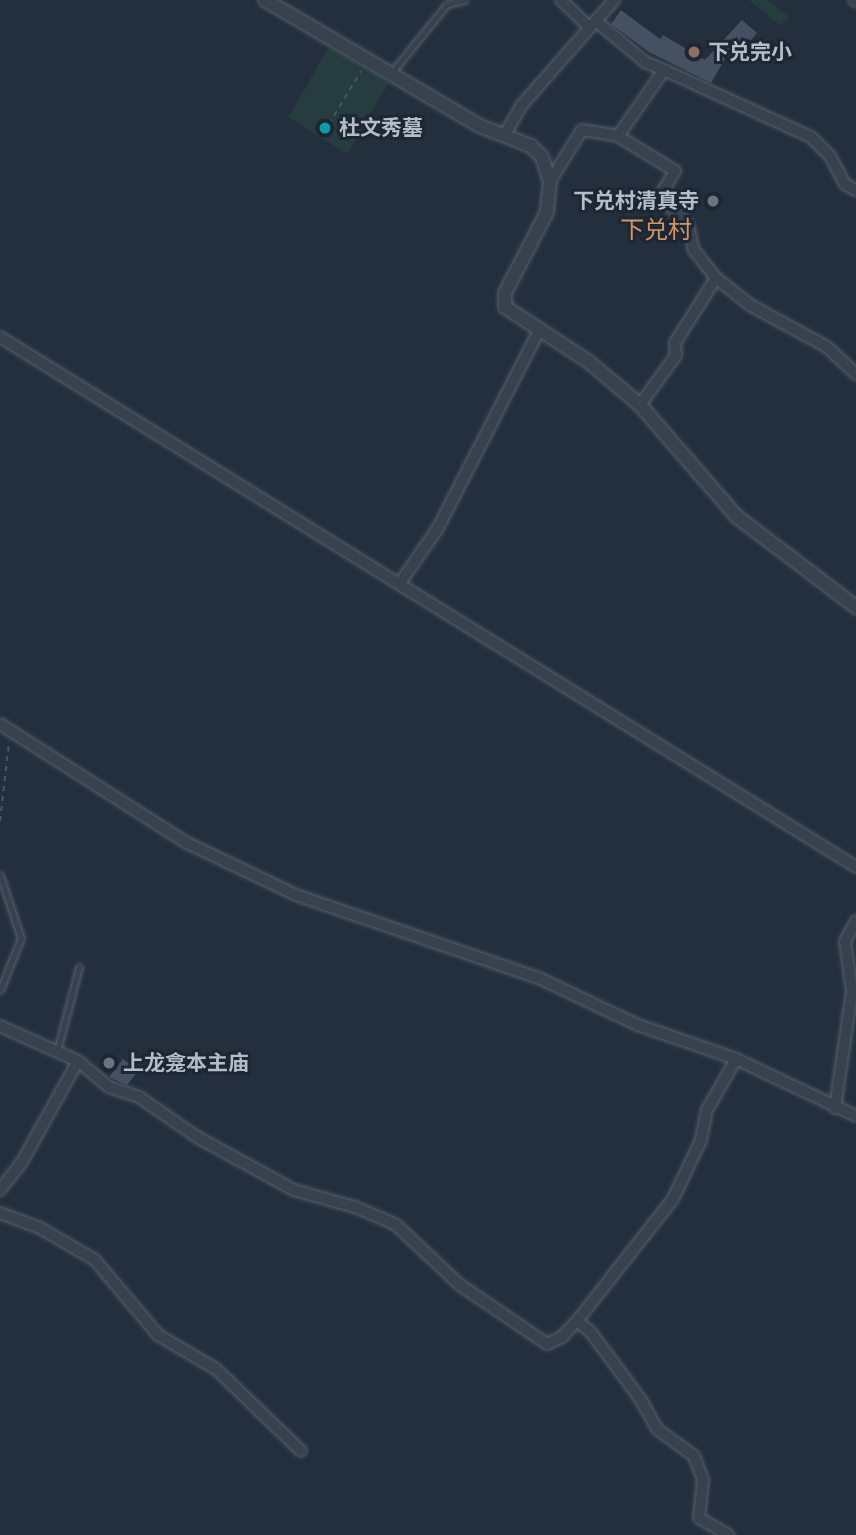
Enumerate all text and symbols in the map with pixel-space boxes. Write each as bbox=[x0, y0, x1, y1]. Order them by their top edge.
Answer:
place label: 下兑完小 bbox=[708, 39, 792, 65]
marker: 下兑完小 bbox=[686, 44, 702, 60]
place label: 杜文秀墓 bbox=[339, 115, 423, 141]
marker: 杜文秀墓 bbox=[317, 120, 333, 136]
place label: 下兑村清真寺 bbox=[573, 188, 699, 214]
marker: 下兑村清真寺 bbox=[705, 193, 721, 209]
district label: 下兑村 bbox=[620, 217, 692, 245]
place label: 上龙龛本主庙 bbox=[123, 1050, 249, 1076]
marker: 上龙龛本主庙 bbox=[101, 1055, 117, 1071]

